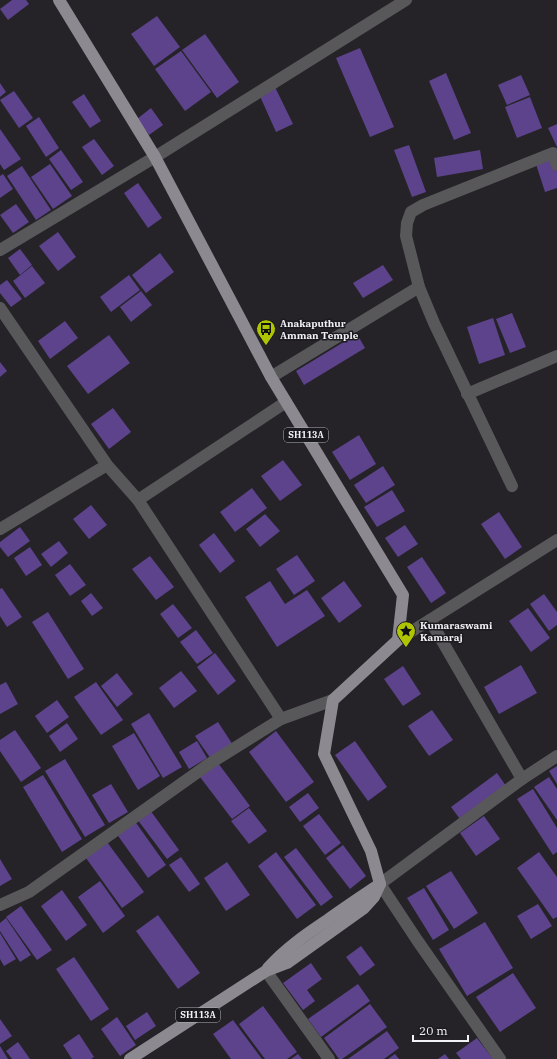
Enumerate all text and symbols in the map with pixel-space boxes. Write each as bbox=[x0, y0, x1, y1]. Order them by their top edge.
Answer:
place label: Anakaputhur Amman Temple bbox=[280, 317, 359, 342]
bus stop icon: Anakaputhur Amman Temple bbox=[255, 318, 277, 346]
road number: SH113A bbox=[284, 428, 328, 442]
place label: Kumaraswami Kamaraj bbox=[420, 619, 493, 644]
place icon: Kumaraswami Kamaraj bbox=[395, 620, 417, 648]
road number: SH113A bbox=[176, 1008, 220, 1022]
scale bar bbox=[413, 1017, 468, 1043]
text: 20 m bbox=[419, 1023, 448, 1038]

